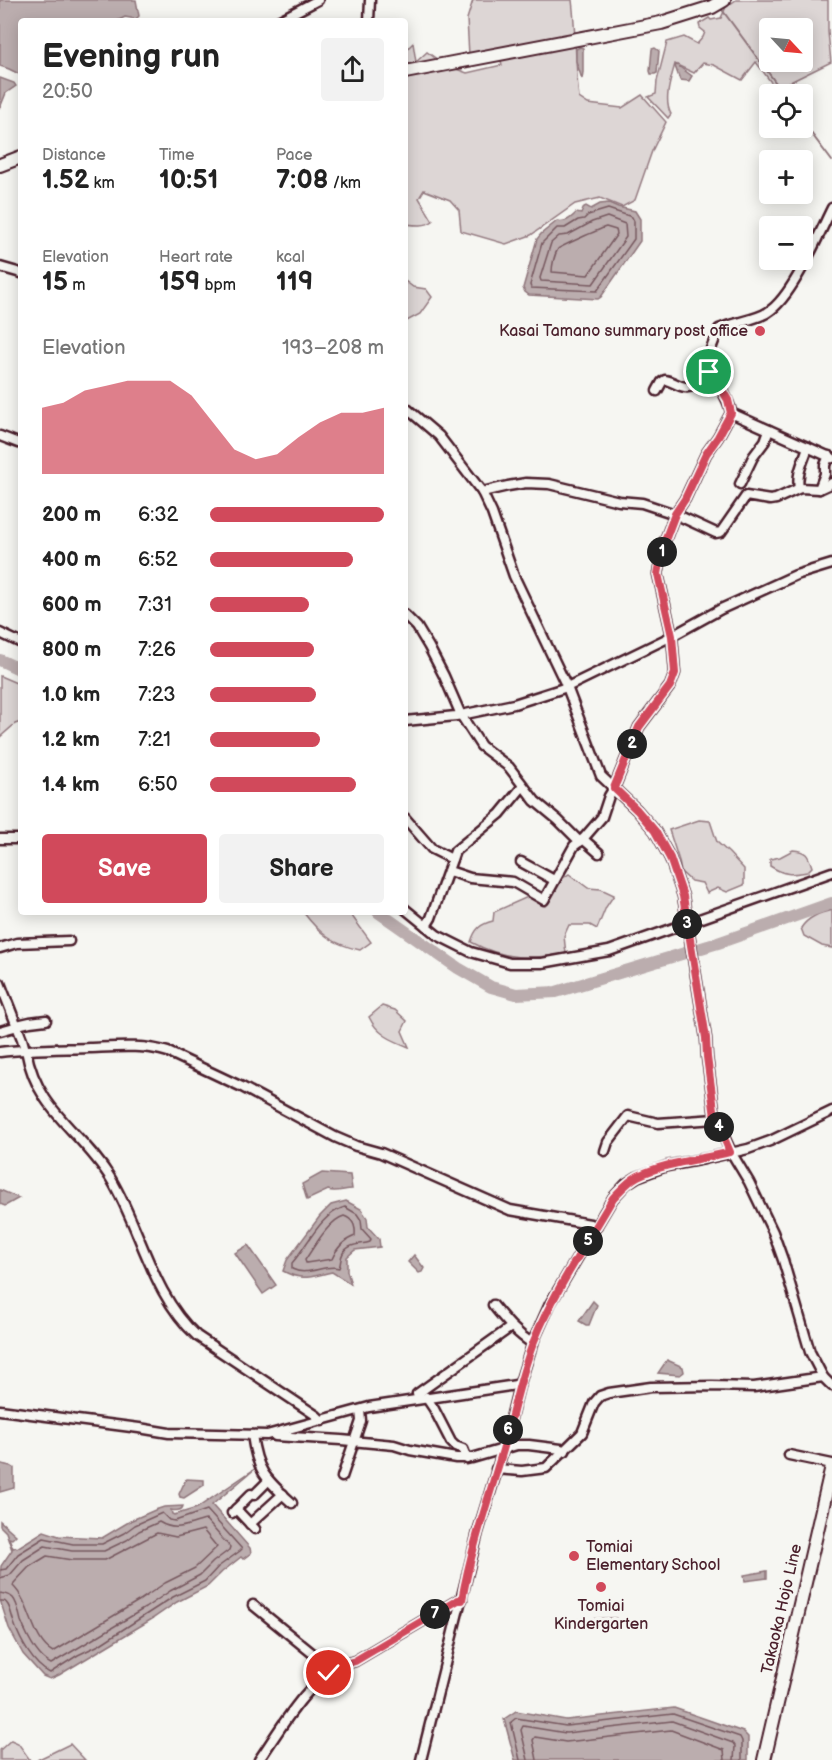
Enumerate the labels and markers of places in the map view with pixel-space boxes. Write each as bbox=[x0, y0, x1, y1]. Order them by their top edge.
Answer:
place label: Kasai Tamano summary post office bbox=[499, 322, 749, 341]
marker: Kasai Tamano summary post office bbox=[753, 324, 767, 338]
pin bbox=[683, 346, 734, 397]
pin: 1 bbox=[647, 537, 677, 567]
pin: 2 bbox=[617, 729, 647, 759]
pin: 3 bbox=[672, 909, 702, 939]
pin: 4 bbox=[704, 1112, 734, 1142]
pin: 5 bbox=[573, 1226, 603, 1256]
pin: 6 bbox=[493, 1415, 523, 1445]
place label: Tomiai Elementary School bbox=[586, 1538, 720, 1575]
marker: Tomiai Elementary School bbox=[567, 1549, 581, 1563]
marker: Tomiai Kindergarten bbox=[594, 1580, 608, 1594]
place label: Tomiai Kindergarten bbox=[554, 1597, 648, 1634]
pin: 7 bbox=[420, 1599, 450, 1629]
pin bbox=[303, 1647, 354, 1698]

